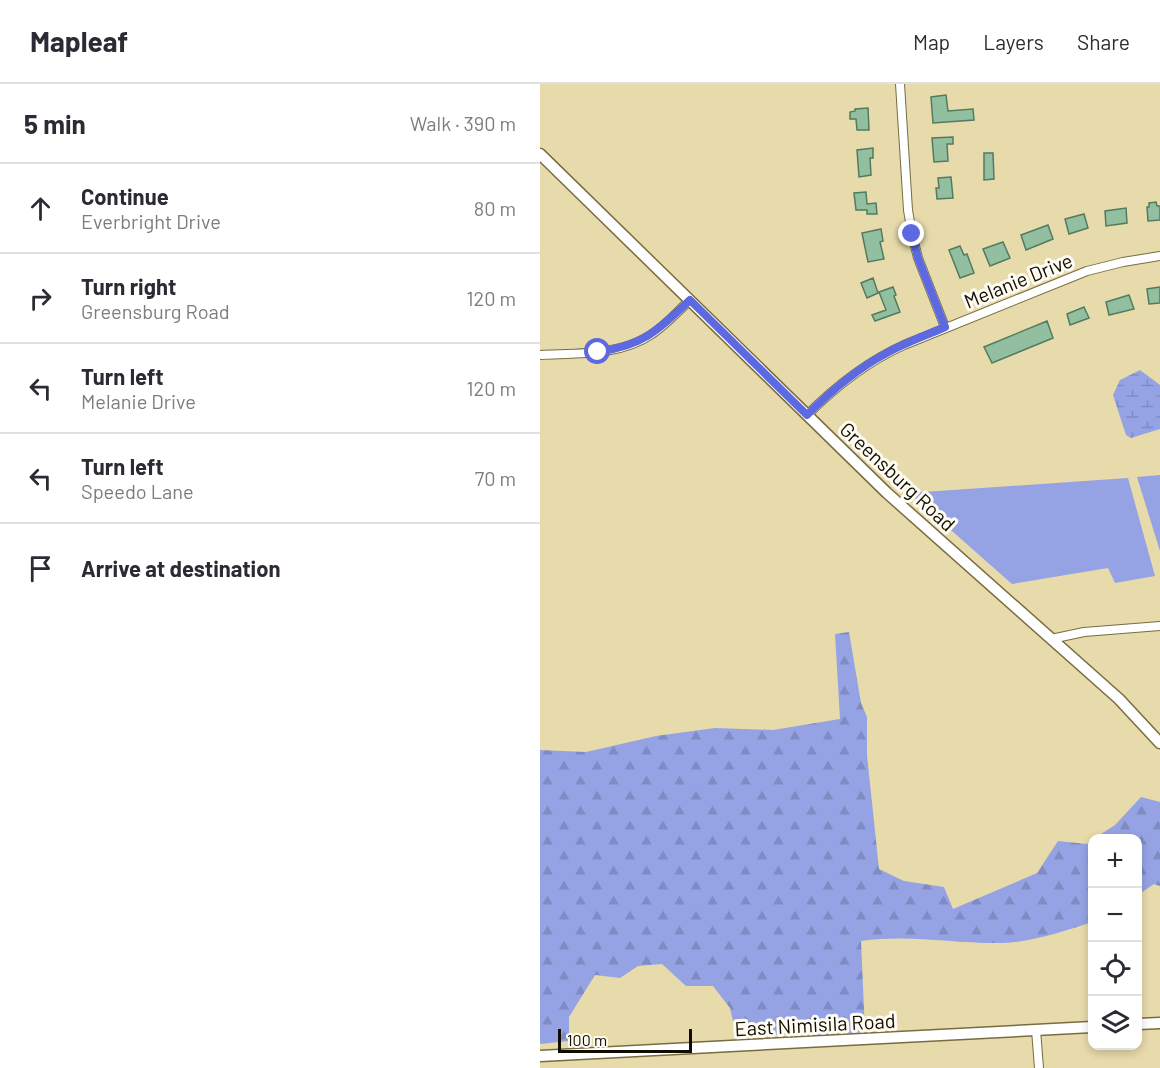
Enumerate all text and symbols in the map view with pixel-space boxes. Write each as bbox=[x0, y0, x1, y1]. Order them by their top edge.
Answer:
text: Mapleaf bbox=[30, 24, 128, 58]
text: Map bbox=[913, 29, 950, 54]
text: Layers bbox=[983, 29, 1044, 54]
text: Share bbox=[1077, 29, 1130, 54]
text: 5 min bbox=[24, 108, 86, 139]
text: Walk · 390 m bbox=[410, 111, 516, 135]
text: Continue bbox=[81, 183, 169, 209]
icon: ahead bbox=[24, 192, 57, 225]
text: 80 m bbox=[474, 196, 516, 220]
text: Everbright Drive bbox=[81, 209, 221, 233]
route end bbox=[898, 220, 924, 246]
street label: Melanie Drive bbox=[960, 247, 1076, 313]
text: Turn right bbox=[81, 273, 176, 299]
icon: right bbox=[24, 282, 57, 315]
text: 120 m bbox=[466, 286, 516, 310]
text: Greensburg Road bbox=[81, 299, 230, 323]
route start bbox=[584, 338, 610, 364]
text: Turn left bbox=[81, 363, 164, 389]
icon: left bbox=[24, 372, 57, 405]
text: 120 m bbox=[466, 376, 516, 400]
text: Melanie Drive bbox=[81, 389, 196, 413]
street label: Greensburg Road bbox=[835, 416, 961, 536]
text: Turn left bbox=[81, 453, 164, 479]
icon: left bbox=[24, 462, 57, 495]
text: 70 m bbox=[475, 466, 516, 490]
text: Speedo Lane bbox=[81, 479, 194, 503]
icon: arrive bbox=[24, 552, 57, 585]
text: Arrive at destination bbox=[81, 555, 280, 581]
map controls bbox=[1088, 834, 1142, 1050]
button: + bbox=[1088, 834, 1142, 888]
button: − bbox=[1088, 888, 1142, 942]
button: locate bbox=[1088, 942, 1142, 996]
button: layers bbox=[1088, 996, 1142, 1050]
street label: East Nimisila Road bbox=[734, 1008, 896, 1040]
scale bar bbox=[558, 1026, 692, 1054]
text: 100 m bbox=[567, 1030, 607, 1049]

